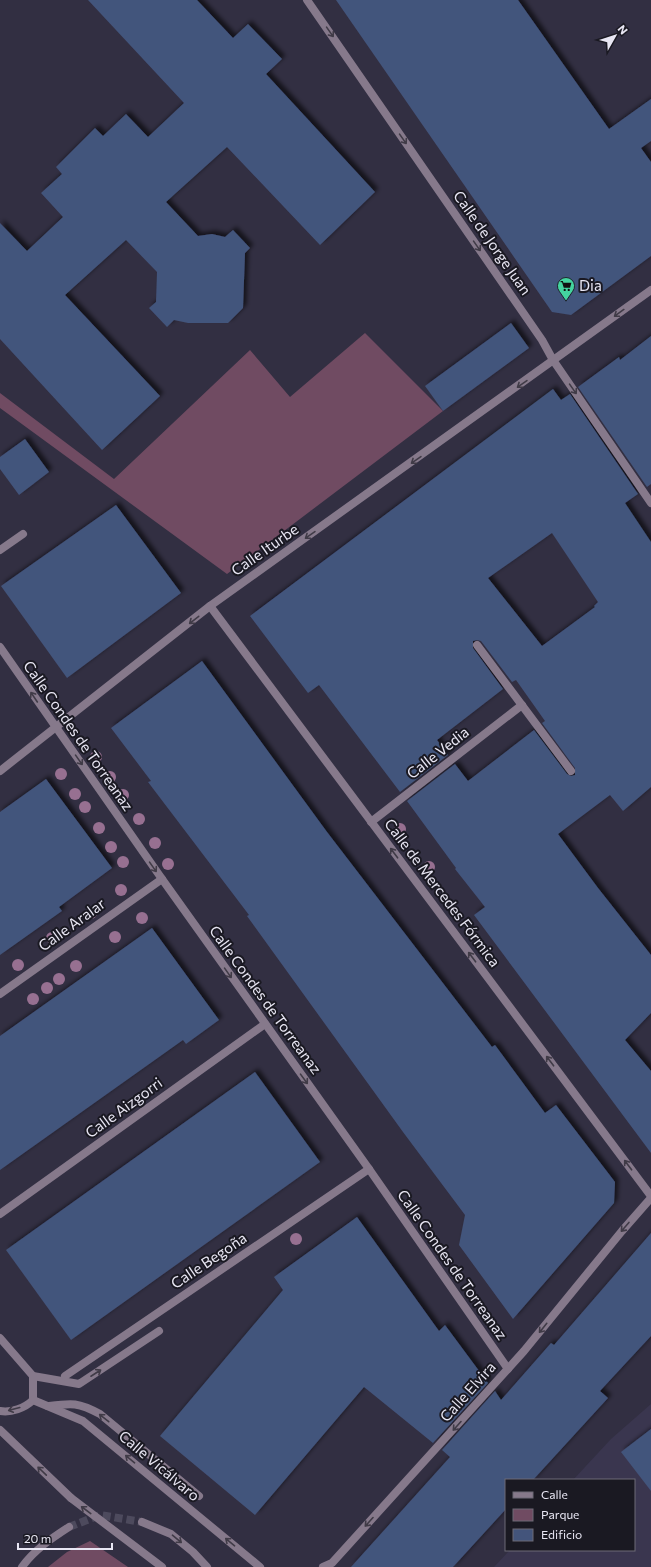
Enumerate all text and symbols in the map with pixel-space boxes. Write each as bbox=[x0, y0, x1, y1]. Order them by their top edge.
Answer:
north arrow bbox=[595, 16, 635, 56]
text: N bbox=[616, 22, 631, 37]
one-way arrow bbox=[326, 26, 334, 38]
one-way arrow bbox=[399, 133, 407, 144]
street label: Calle de Jorge Juan bbox=[450, 187, 536, 298]
one-way arrow bbox=[473, 240, 481, 251]
supermarket icon: Dia bbox=[556, 276, 576, 301]
place label: Dia bbox=[579, 276, 602, 294]
one-way arrow bbox=[614, 309, 625, 317]
one-way arrow bbox=[517, 380, 528, 388]
one-way arrow bbox=[569, 383, 577, 394]
one-way arrow bbox=[411, 456, 422, 464]
street label: Calle Iturbe bbox=[227, 519, 302, 579]
one-way arrow bbox=[305, 531, 316, 539]
one-way arrow bbox=[188, 615, 199, 624]
street label: Calle Condes de Torreanaz bbox=[20, 657, 137, 814]
one-way arrow bbox=[30, 691, 38, 702]
street label: Calle Vedia bbox=[403, 722, 472, 782]
one-way arrow bbox=[75, 755, 83, 766]
street label: Calle de Mercedes Fórmica bbox=[381, 815, 504, 970]
one-way arrow bbox=[390, 848, 398, 859]
one-way arrow bbox=[149, 861, 157, 872]
street label: Calle Aralar bbox=[34, 894, 108, 954]
street label: Calle Condes de Torreanaz bbox=[206, 922, 326, 1077]
one-way arrow bbox=[468, 952, 476, 963]
one-way arrow bbox=[224, 967, 232, 978]
one-way arrow bbox=[546, 1056, 554, 1067]
street label: Calle Aizgorri bbox=[81, 1073, 165, 1141]
one-way arrow bbox=[300, 1073, 308, 1084]
one-way arrow bbox=[623, 1160, 632, 1171]
street label: Calle Condes de Torreanaz bbox=[394, 1186, 511, 1343]
one-way arrow bbox=[621, 1222, 630, 1232]
street label: Calle Begoña bbox=[167, 1228, 250, 1292]
one-way arrow bbox=[539, 1323, 547, 1334]
street label: Calle Elvira bbox=[436, 1358, 499, 1425]
one-way arrow bbox=[90, 1369, 101, 1377]
one-way arrow bbox=[8, 1406, 21, 1414]
one-way arrow bbox=[99, 1414, 110, 1422]
one-way arrow bbox=[452, 1420, 461, 1431]
street label: Calle Vicálvaro bbox=[116, 1426, 204, 1504]
one-way arrow bbox=[124, 1455, 135, 1464]
one-way arrow bbox=[37, 1466, 47, 1476]
legend bbox=[505, 1479, 635, 1551]
text: Calle bbox=[541, 1487, 568, 1501]
one-way arrow bbox=[81, 1506, 92, 1514]
text: Parque bbox=[541, 1507, 579, 1521]
one-way arrow bbox=[365, 1517, 374, 1527]
scale bar bbox=[18, 1525, 112, 1551]
text: Edificio bbox=[541, 1527, 582, 1541]
text: 20 m bbox=[24, 1531, 51, 1545]
one-way arrow bbox=[171, 1534, 182, 1543]
one-way arrow bbox=[224, 1538, 235, 1547]

